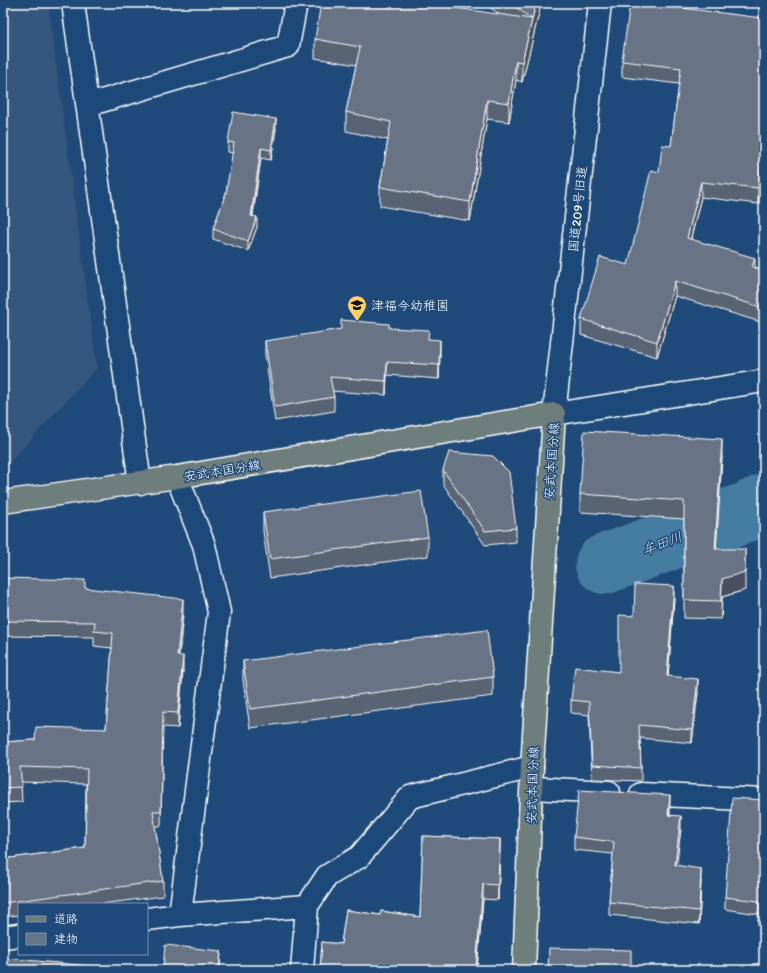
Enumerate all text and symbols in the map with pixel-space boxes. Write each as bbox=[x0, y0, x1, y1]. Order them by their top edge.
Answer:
street label: 国道209号旧道 bbox=[566, 165, 589, 253]
school or university icon: 津福今幼稚園 bbox=[346, 294, 368, 322]
place label: 津福今幼稚園 bbox=[371, 298, 449, 313]
street label: 安武本国分線 bbox=[541, 421, 562, 500]
street label: 安武本国分線 bbox=[182, 457, 263, 484]
water label: 牟田川 bbox=[640, 528, 685, 559]
street label: 安武本国分線 bbox=[524, 745, 541, 824]
legend bbox=[18, 903, 148, 955]
text: 道路 bbox=[54, 912, 78, 926]
text: 建物 bbox=[54, 932, 78, 946]

